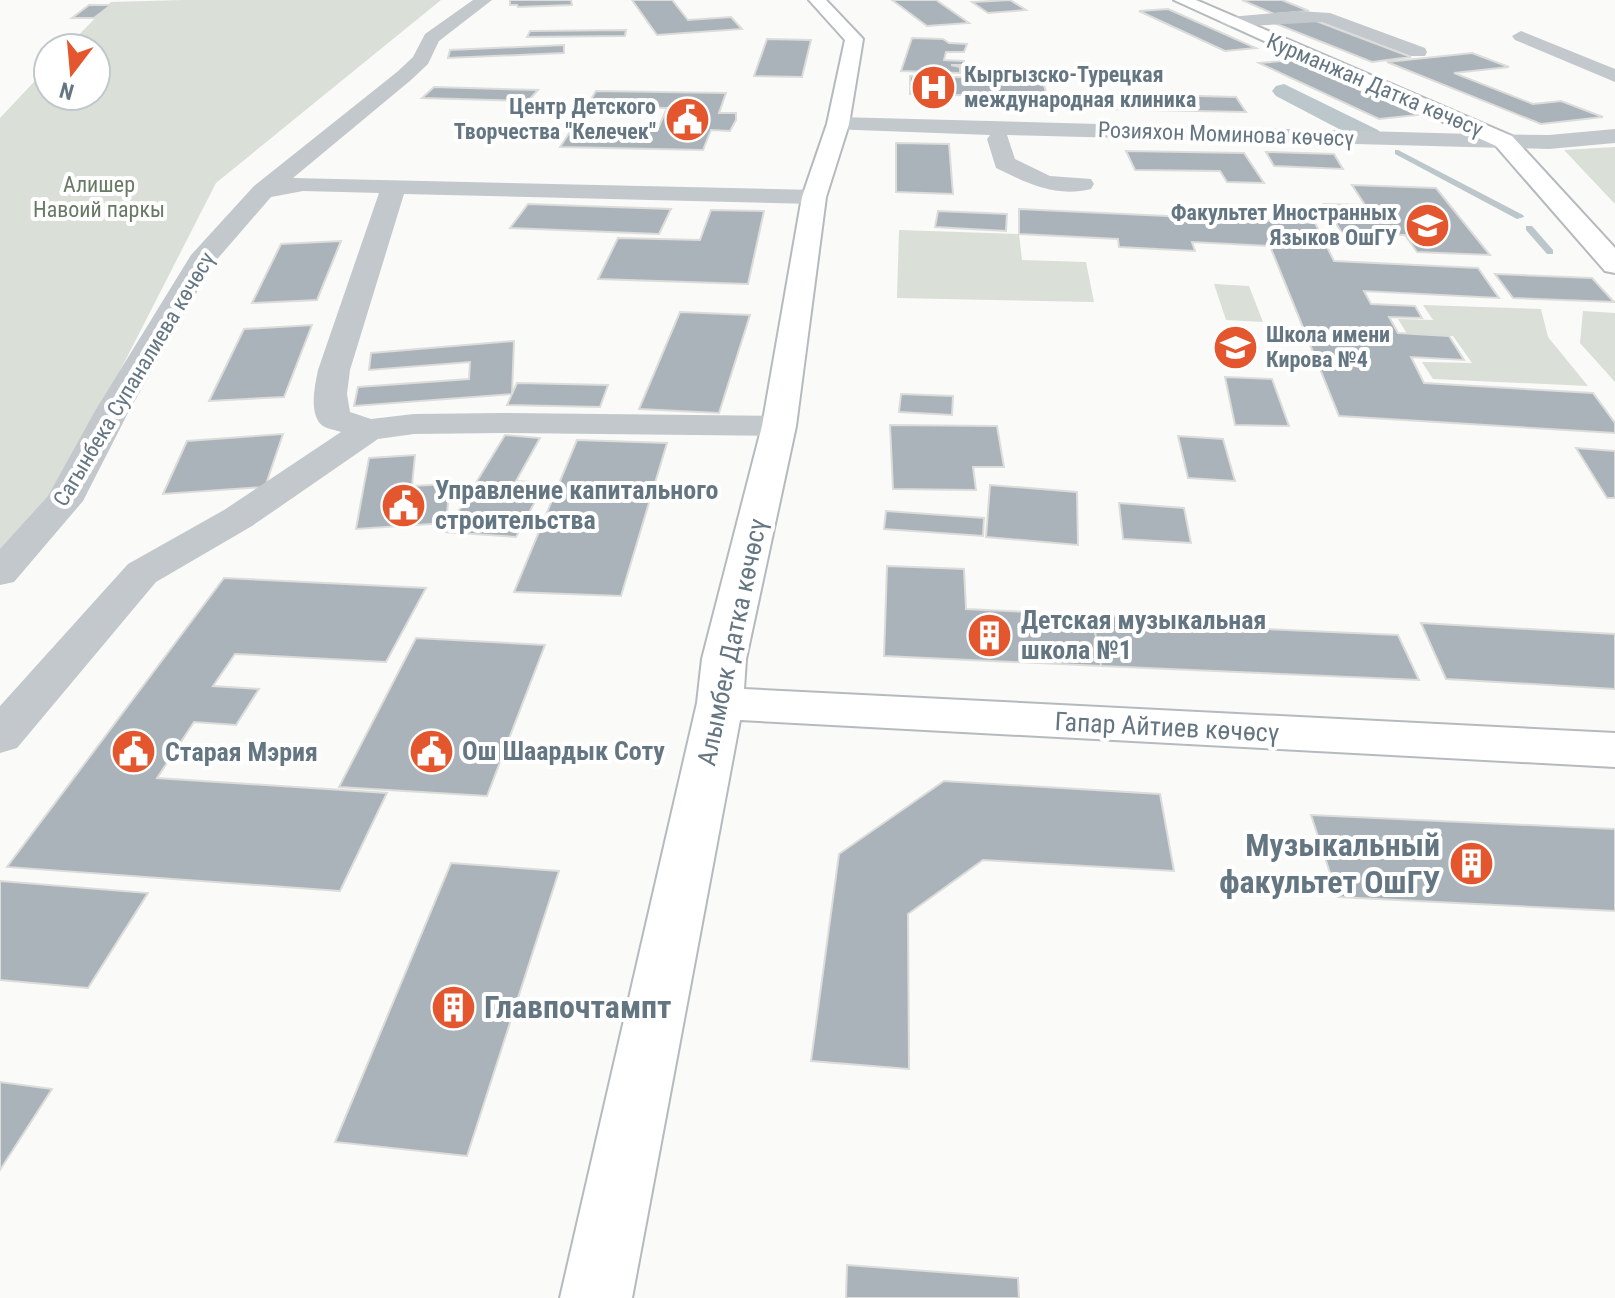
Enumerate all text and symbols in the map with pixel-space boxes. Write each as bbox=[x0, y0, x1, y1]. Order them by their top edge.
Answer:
street label: Курманжан Датка көчөсү bbox=[1263, 28, 1487, 142]
north arrow bbox=[32, 32, 112, 112]
place label: Кыргызско-Турецкая международная клиника bbox=[964, 62, 1196, 112]
hospital icon: Кыргызско-Турецкая международная клиника bbox=[909, 63, 957, 111]
text: N bbox=[57, 77, 77, 105]
place label: Центр Детского Творчества "Келечек" bbox=[454, 94, 656, 144]
public building icon: Центр Детского Творчества "Келечек" bbox=[663, 95, 711, 143]
street label: Розияхон Моминова көчөсү bbox=[1098, 117, 1355, 151]
park label: Алишер Навоий паркы bbox=[33, 172, 165, 222]
place label: Факультет Иностранных Языков ОшГУ bbox=[1171, 200, 1397, 250]
school or university icon: Факультет Иностранных Языков ОшГУ bbox=[1404, 201, 1452, 249]
street label: Сагынбека Супаналиева көчөсү bbox=[48, 247, 220, 510]
place label: Школа имени Кирова №4 bbox=[1266, 322, 1390, 372]
school or university icon: Школа имени Кирова №4 bbox=[1211, 323, 1259, 371]
place label: Управление капитального строительства bbox=[435, 475, 719, 535]
public building icon: Управление капитального строительства bbox=[380, 481, 428, 529]
street label: Алымбек Датка көчөсү bbox=[691, 516, 773, 768]
place label: Детская музыкальная школа №1 bbox=[1021, 605, 1266, 665]
building icon: Детская музыкальная школа №1 bbox=[966, 611, 1014, 659]
street label: Гапар Айтиев көчөсү bbox=[1054, 706, 1280, 748]
public building icon: Ош Шаардык Соту bbox=[407, 727, 455, 775]
public building icon: Старая Мэрия bbox=[110, 728, 158, 776]
place label: Ош Шаардык Соту bbox=[462, 736, 665, 766]
place label: Старая Мэрия bbox=[165, 737, 318, 767]
place label: Музыкальный факультет ОшГУ bbox=[1219, 826, 1440, 901]
building icon: Музыкальный факультет ОшГУ bbox=[1447, 839, 1495, 887]
building icon: Главпочтампт bbox=[429, 983, 477, 1031]
place label: Главпочтампт bbox=[484, 988, 672, 1026]

